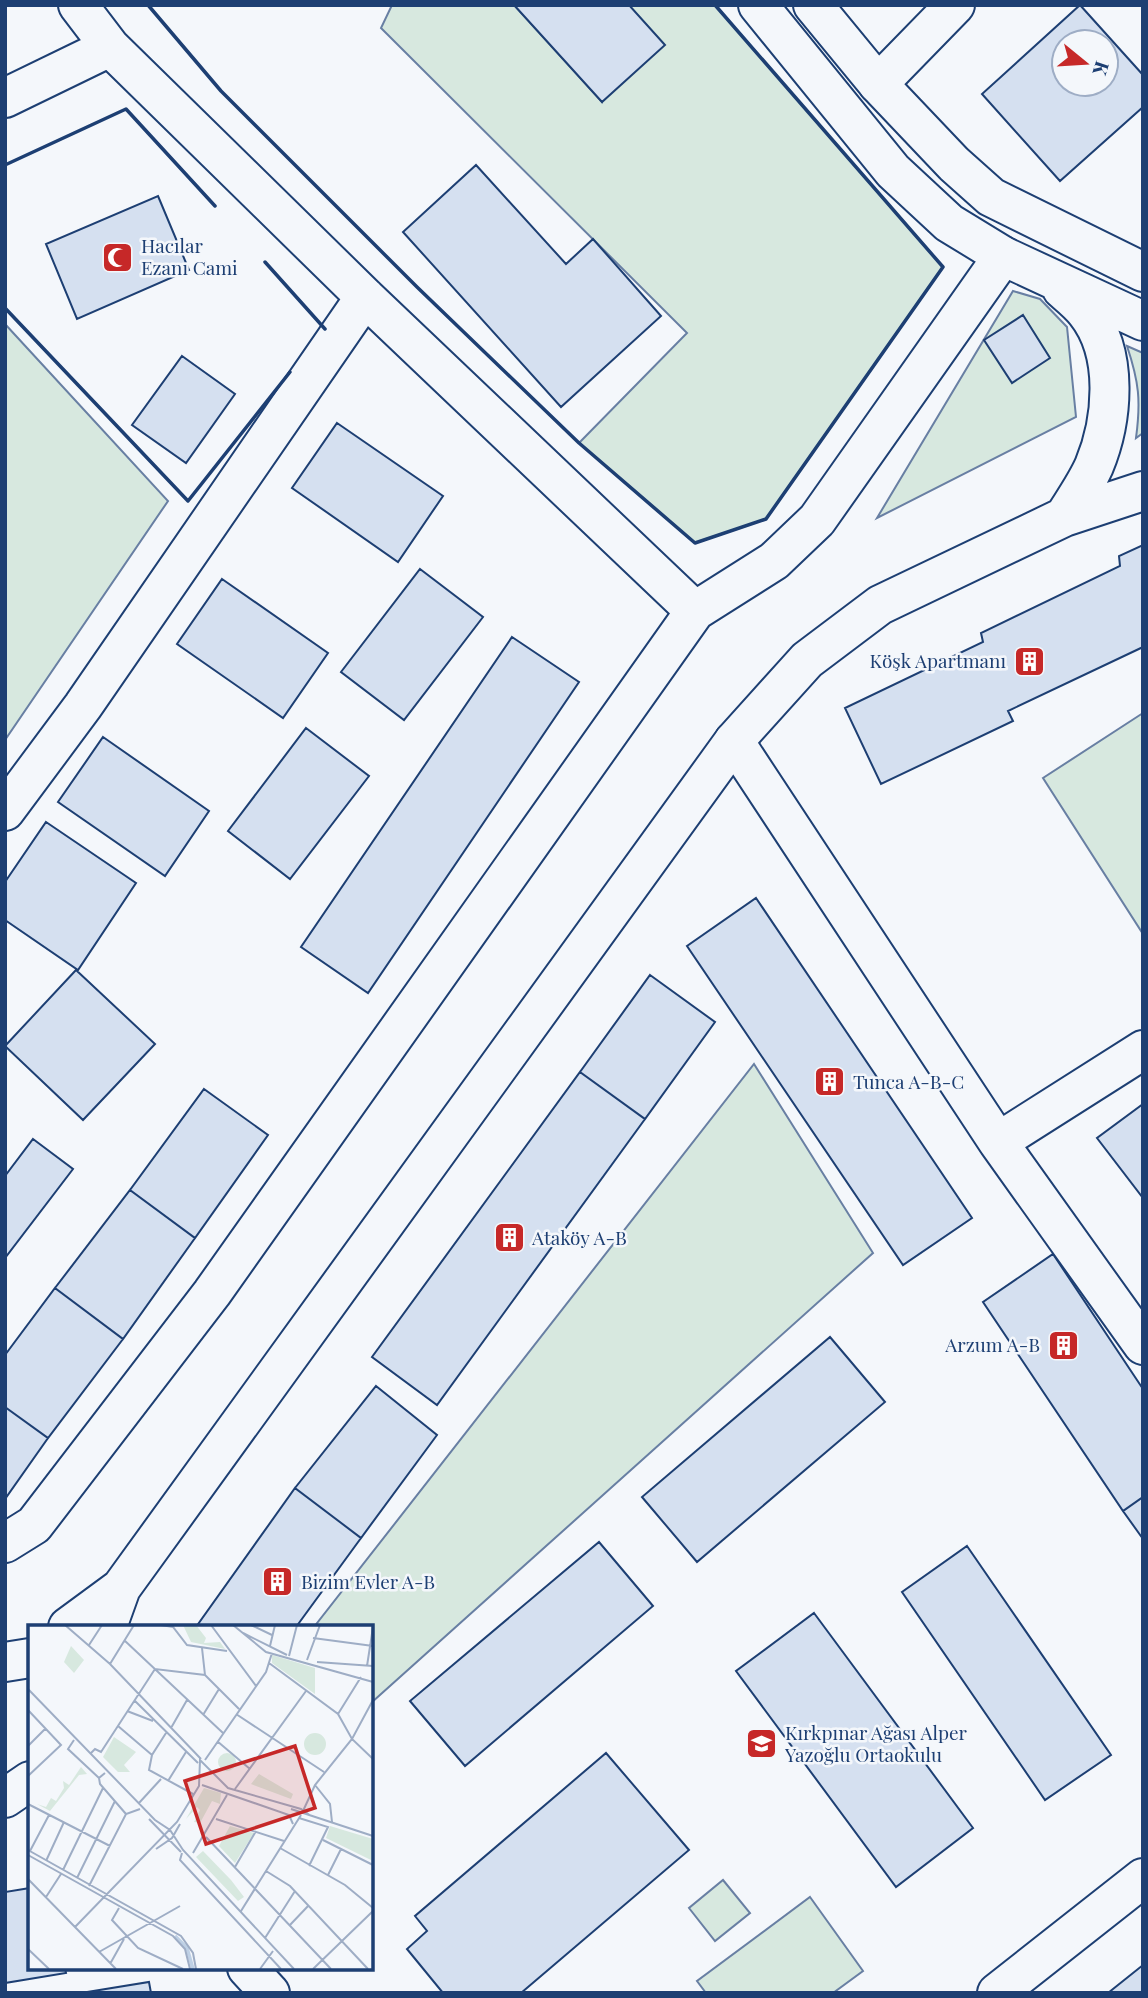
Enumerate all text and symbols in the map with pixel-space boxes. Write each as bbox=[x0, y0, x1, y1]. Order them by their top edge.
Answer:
north arrow bbox=[1050, 28, 1120, 98]
text: K bbox=[1088, 58, 1117, 79]
place label: Hacılar Ezanı Cami bbox=[141, 232, 238, 280]
mosque icon: Hacılar Ezanı Cami bbox=[101, 240, 135, 274]
building icon: Köşk Apartmanı bbox=[1012, 644, 1046, 678]
place label: Köşk Apartmanı bbox=[869, 647, 1006, 673]
building icon: Tunca A-B-C bbox=[813, 1065, 847, 1099]
place label: Tunca A-B-C bbox=[853, 1068, 964, 1094]
building icon: Ataköy A-B bbox=[492, 1221, 526, 1255]
place label: Ataköy A-B bbox=[531, 1224, 627, 1250]
building icon: Arzum A-B bbox=[1046, 1328, 1080, 1362]
place label: Arzum A-B bbox=[944, 1331, 1040, 1357]
building icon: Bizim Evler A-B bbox=[261, 1565, 295, 1599]
place label: Bizim Evler A-B bbox=[301, 1568, 435, 1594]
inset map bbox=[28, 1625, 373, 1970]
place label: Kırkpınar Ağası Alper Yazoğlu Ortaokulu bbox=[784, 1719, 968, 1767]
school or university icon: Kırkpınar Ağası Alper Yazoğlu Ortaokulu bbox=[745, 1727, 779, 1761]

